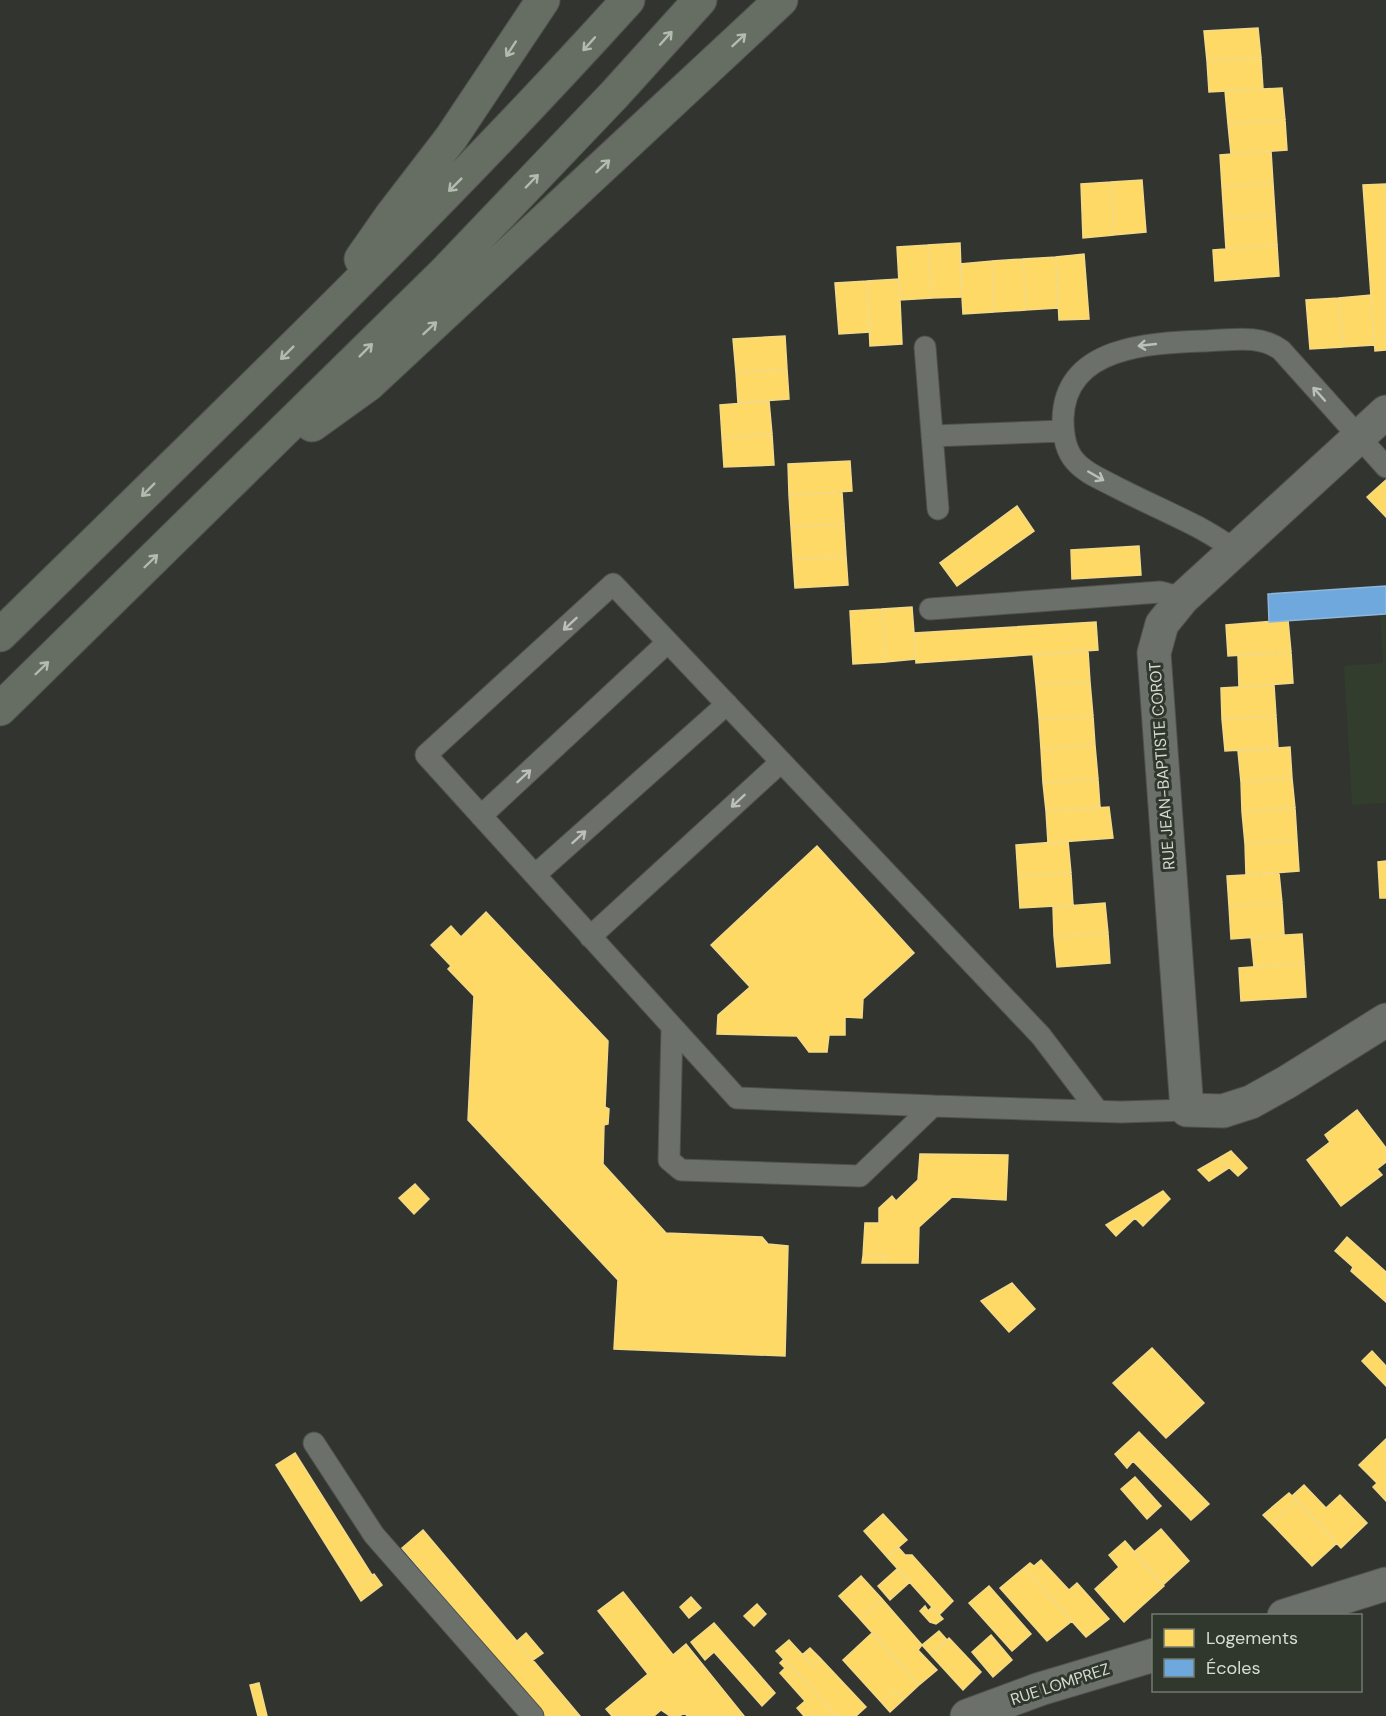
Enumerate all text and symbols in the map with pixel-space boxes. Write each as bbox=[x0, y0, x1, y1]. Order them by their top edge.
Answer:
one-way arrow bbox=[659, 31, 673, 46]
one-way arrow bbox=[731, 33, 746, 47]
one-way arrow bbox=[582, 36, 596, 51]
one-way arrow bbox=[505, 40, 517, 57]
one-way arrow bbox=[596, 159, 611, 173]
one-way arrow bbox=[525, 173, 539, 188]
one-way arrow bbox=[448, 178, 463, 193]
one-way arrow bbox=[422, 321, 437, 335]
one-way arrow bbox=[1138, 340, 1158, 351]
one-way arrow bbox=[359, 342, 374, 357]
one-way arrow bbox=[280, 346, 295, 360]
one-way arrow bbox=[1312, 387, 1326, 402]
one-way arrow bbox=[1087, 470, 1104, 482]
one-way arrow bbox=[141, 482, 156, 497]
one-way arrow bbox=[144, 554, 159, 568]
one-way arrow bbox=[562, 616, 577, 631]
one-way arrow bbox=[34, 661, 49, 676]
street label: RUE JEAN-BAPTISTE COROT bbox=[1144, 661, 1180, 871]
one-way arrow bbox=[517, 769, 532, 783]
one-way arrow bbox=[731, 794, 746, 808]
one-way arrow bbox=[571, 830, 586, 844]
legend bbox=[1152, 1614, 1362, 1692]
text: Logements bbox=[1206, 1626, 1298, 1650]
text: Écoles bbox=[1206, 1656, 1260, 1680]
street label: RUE LOMPREZ bbox=[1008, 1658, 1112, 1710]

